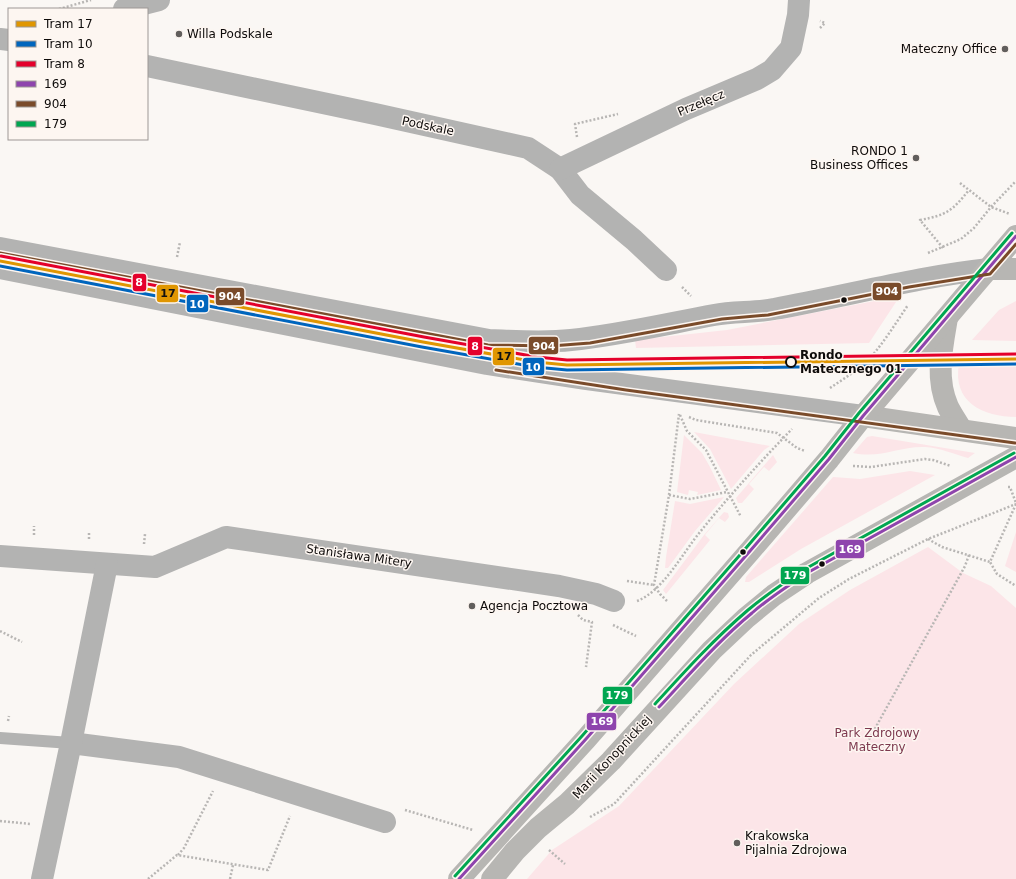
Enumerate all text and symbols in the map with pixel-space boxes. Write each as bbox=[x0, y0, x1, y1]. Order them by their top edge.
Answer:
legend bbox=[8, 8, 148, 140]
text: Tram 17 bbox=[43, 17, 93, 31]
place label: Willa Podskale bbox=[187, 27, 273, 41]
marker: Willa Podskale bbox=[174, 29, 184, 39]
text: Tram 10 bbox=[43, 37, 93, 51]
place label: Mateczny Office bbox=[901, 42, 997, 56]
marker: Mateczny Office bbox=[1000, 44, 1010, 54]
text: Tram 8 bbox=[43, 57, 85, 71]
text: 169 bbox=[44, 77, 67, 91]
street label: Przełęcz bbox=[676, 87, 726, 119]
text: 904 bbox=[44, 97, 67, 111]
street label: Podskale bbox=[401, 114, 455, 138]
text: 179 bbox=[44, 117, 67, 131]
place label: RONDO 1 Business Offices bbox=[810, 144, 908, 172]
marker: RONDO 1 Business Offices bbox=[911, 153, 921, 163]
line badge: 8 bbox=[132, 273, 147, 292]
text: 8 bbox=[135, 276, 143, 289]
line badge: 904 bbox=[872, 282, 902, 301]
line badge: 17 bbox=[156, 284, 179, 303]
text: 904 bbox=[876, 285, 899, 298]
text: 17 bbox=[160, 287, 176, 300]
line badge: 904 bbox=[215, 287, 245, 306]
text: 904 bbox=[219, 290, 242, 303]
line badge: 10 bbox=[186, 294, 209, 313]
unlabelled marker bbox=[839, 295, 849, 305]
text: 10 bbox=[189, 298, 205, 311]
line badge: 8 bbox=[467, 336, 483, 356]
line badge: 904 bbox=[528, 336, 559, 355]
text: 8 bbox=[471, 340, 479, 353]
text: 904 bbox=[533, 340, 556, 353]
line badge: 17 bbox=[492, 347, 515, 366]
place label: Rondo Matecznego 01 bbox=[800, 348, 902, 376]
text: 17 bbox=[496, 350, 512, 363]
marker: Rondo Matecznego 01 bbox=[785, 356, 797, 368]
line badge: 10 bbox=[522, 357, 545, 376]
text: 10 bbox=[525, 361, 541, 374]
line badge: 169 bbox=[835, 539, 865, 559]
street label: Stanisława Mitery bbox=[305, 542, 413, 570]
text: 169 bbox=[839, 543, 861, 556]
unlabelled marker bbox=[738, 547, 748, 557]
unlabelled marker bbox=[817, 559, 827, 569]
line badge: 179 bbox=[780, 566, 810, 585]
text: 179 bbox=[784, 569, 806, 582]
place label: Agencja Pocztowa bbox=[480, 599, 588, 613]
marker: Agencja Pocztowa bbox=[467, 601, 477, 611]
line badge: 179 bbox=[602, 686, 633, 705]
text: 179 bbox=[606, 689, 628, 702]
street label: Marii Konopnickiej bbox=[570, 712, 654, 802]
line badge: 169 bbox=[586, 712, 617, 731]
text: 169 bbox=[591, 715, 613, 728]
park label: Park Zdrojowy Mateczny bbox=[834, 726, 920, 754]
place label: Krakowska Pijalnia Zdrojowa bbox=[745, 829, 847, 857]
marker: Krakowska Pijalnia Zdrojowa bbox=[732, 838, 742, 848]

